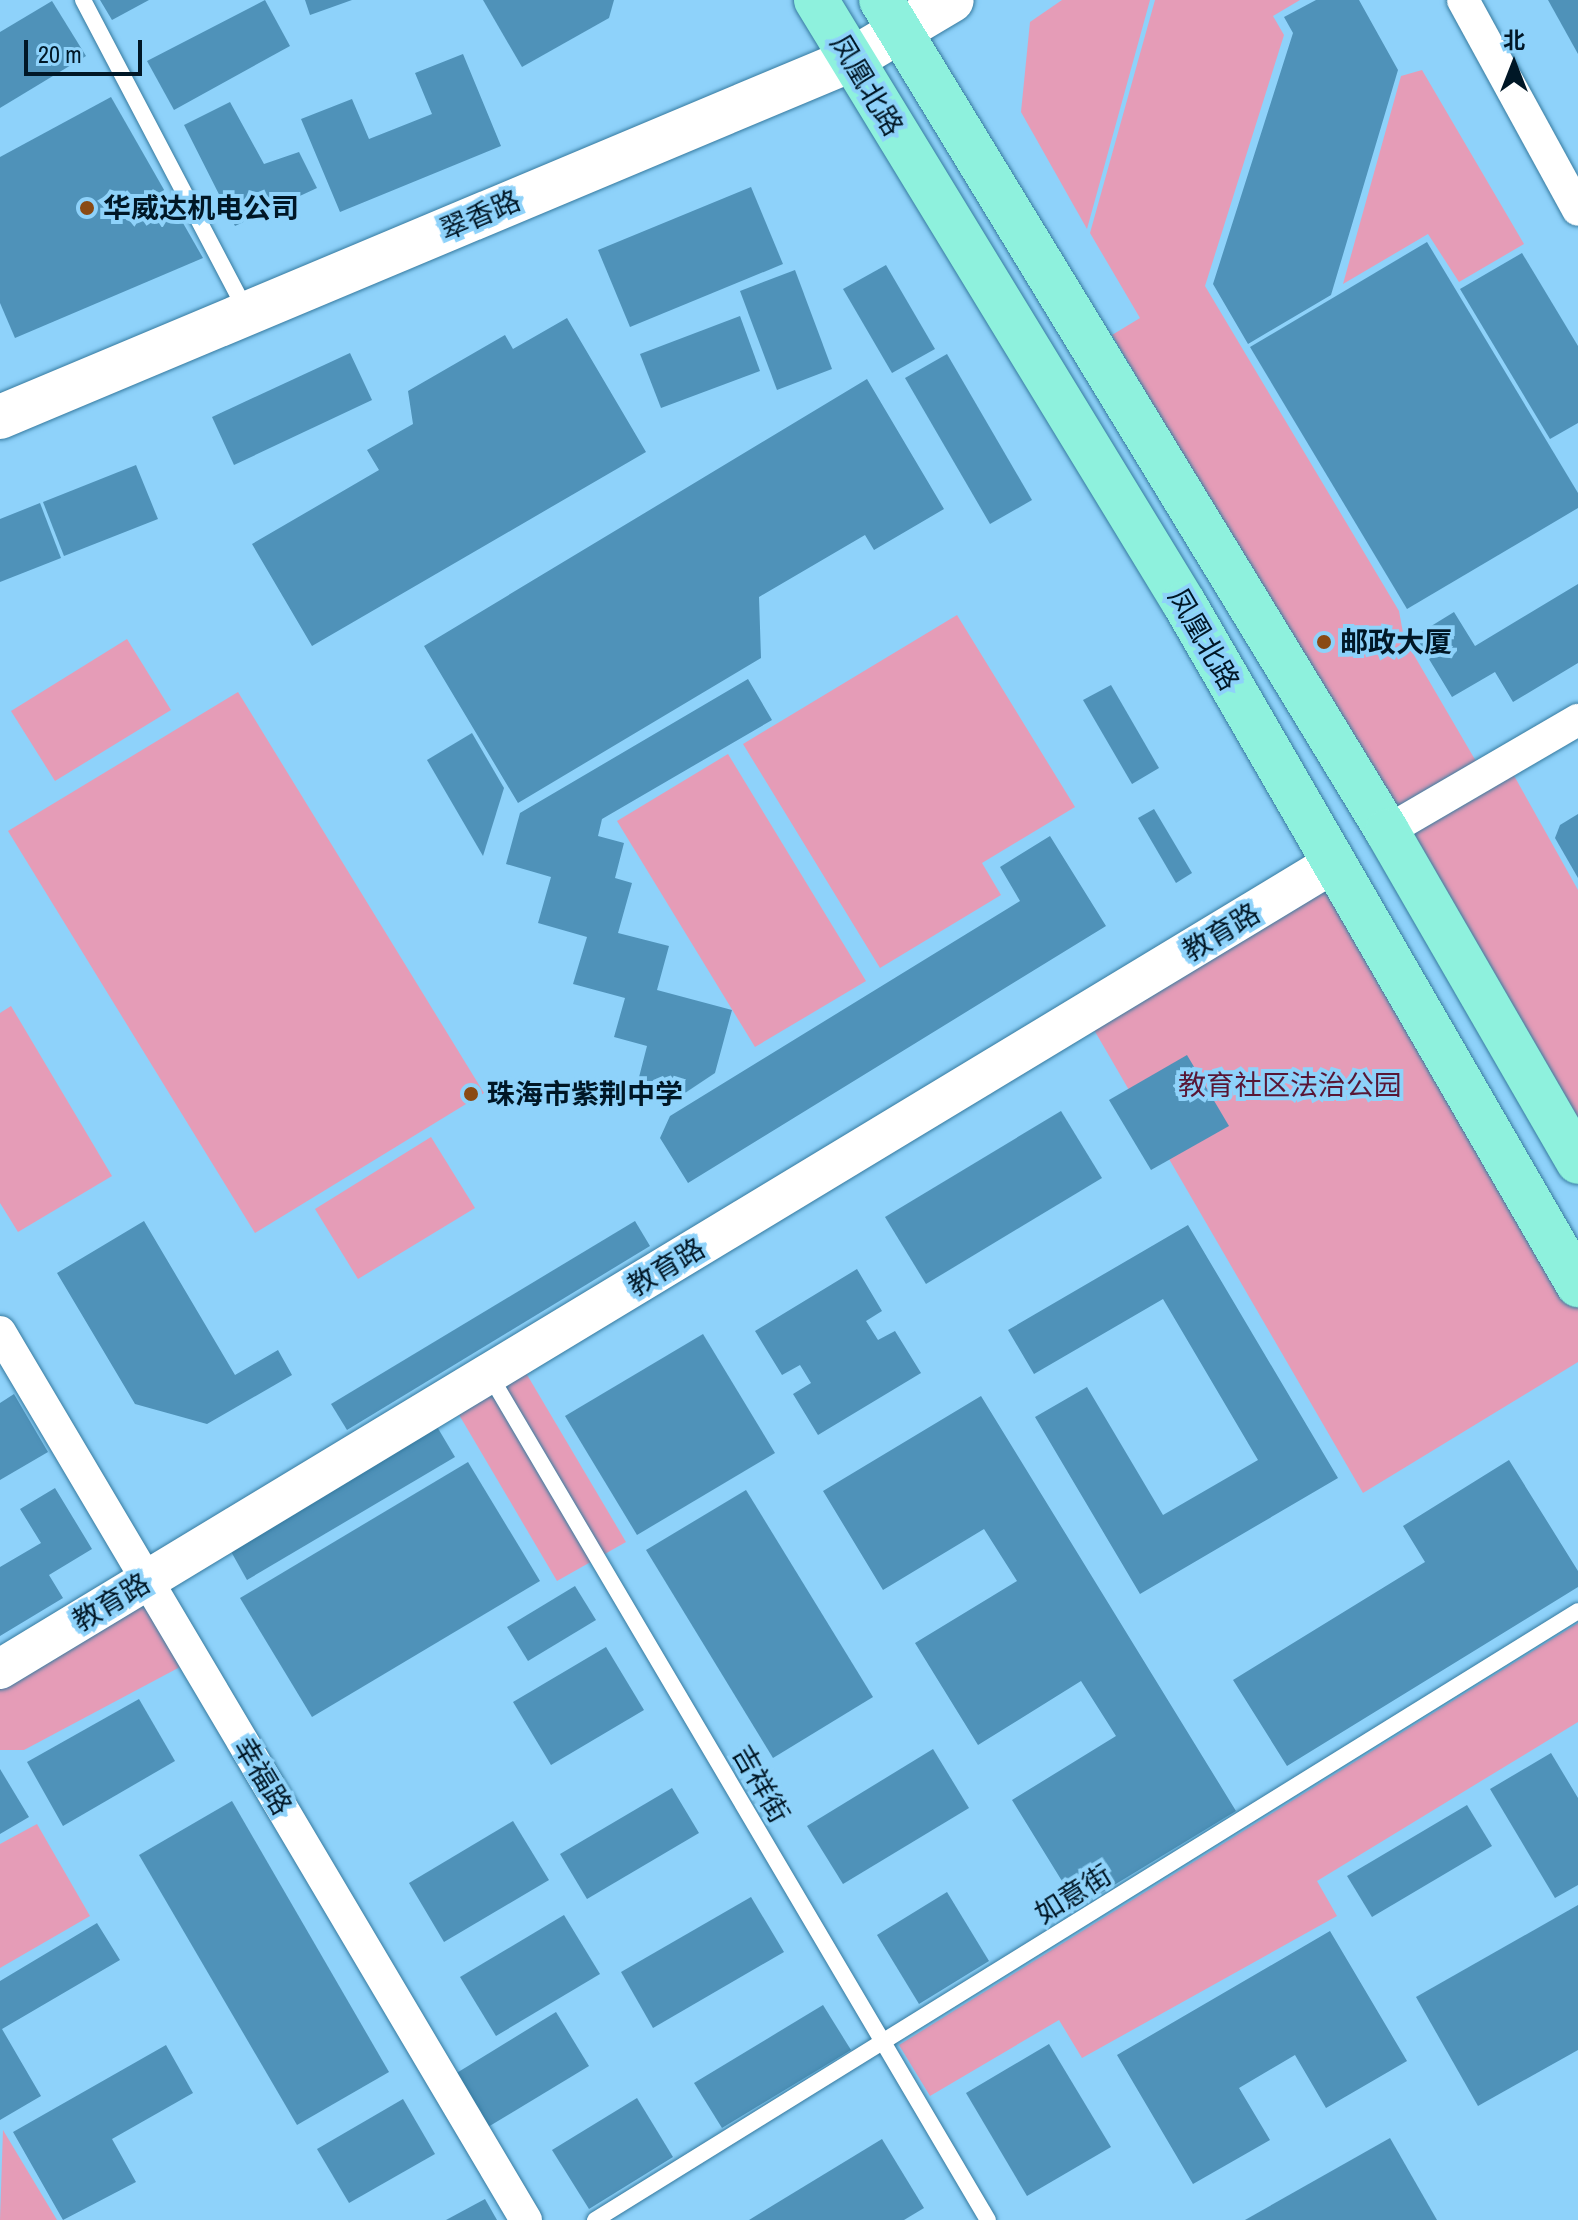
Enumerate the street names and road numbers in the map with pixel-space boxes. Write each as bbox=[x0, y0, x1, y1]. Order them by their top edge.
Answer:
street label: 凤凰北路 bbox=[824, 28, 910, 142]
street label: 翠香路 bbox=[435, 183, 525, 247]
street label: 凤凰北路 bbox=[1161, 582, 1247, 696]
street label: 教育路 bbox=[1176, 896, 1266, 968]
street label: 教育路 bbox=[621, 1231, 711, 1303]
street label: 教育路 bbox=[66, 1566, 156, 1638]
street label: 幸福路 bbox=[227, 1731, 299, 1821]
street label: 吉祥街 bbox=[725, 1739, 797, 1829]
street label: 如意街 bbox=[1028, 1857, 1118, 1931]

